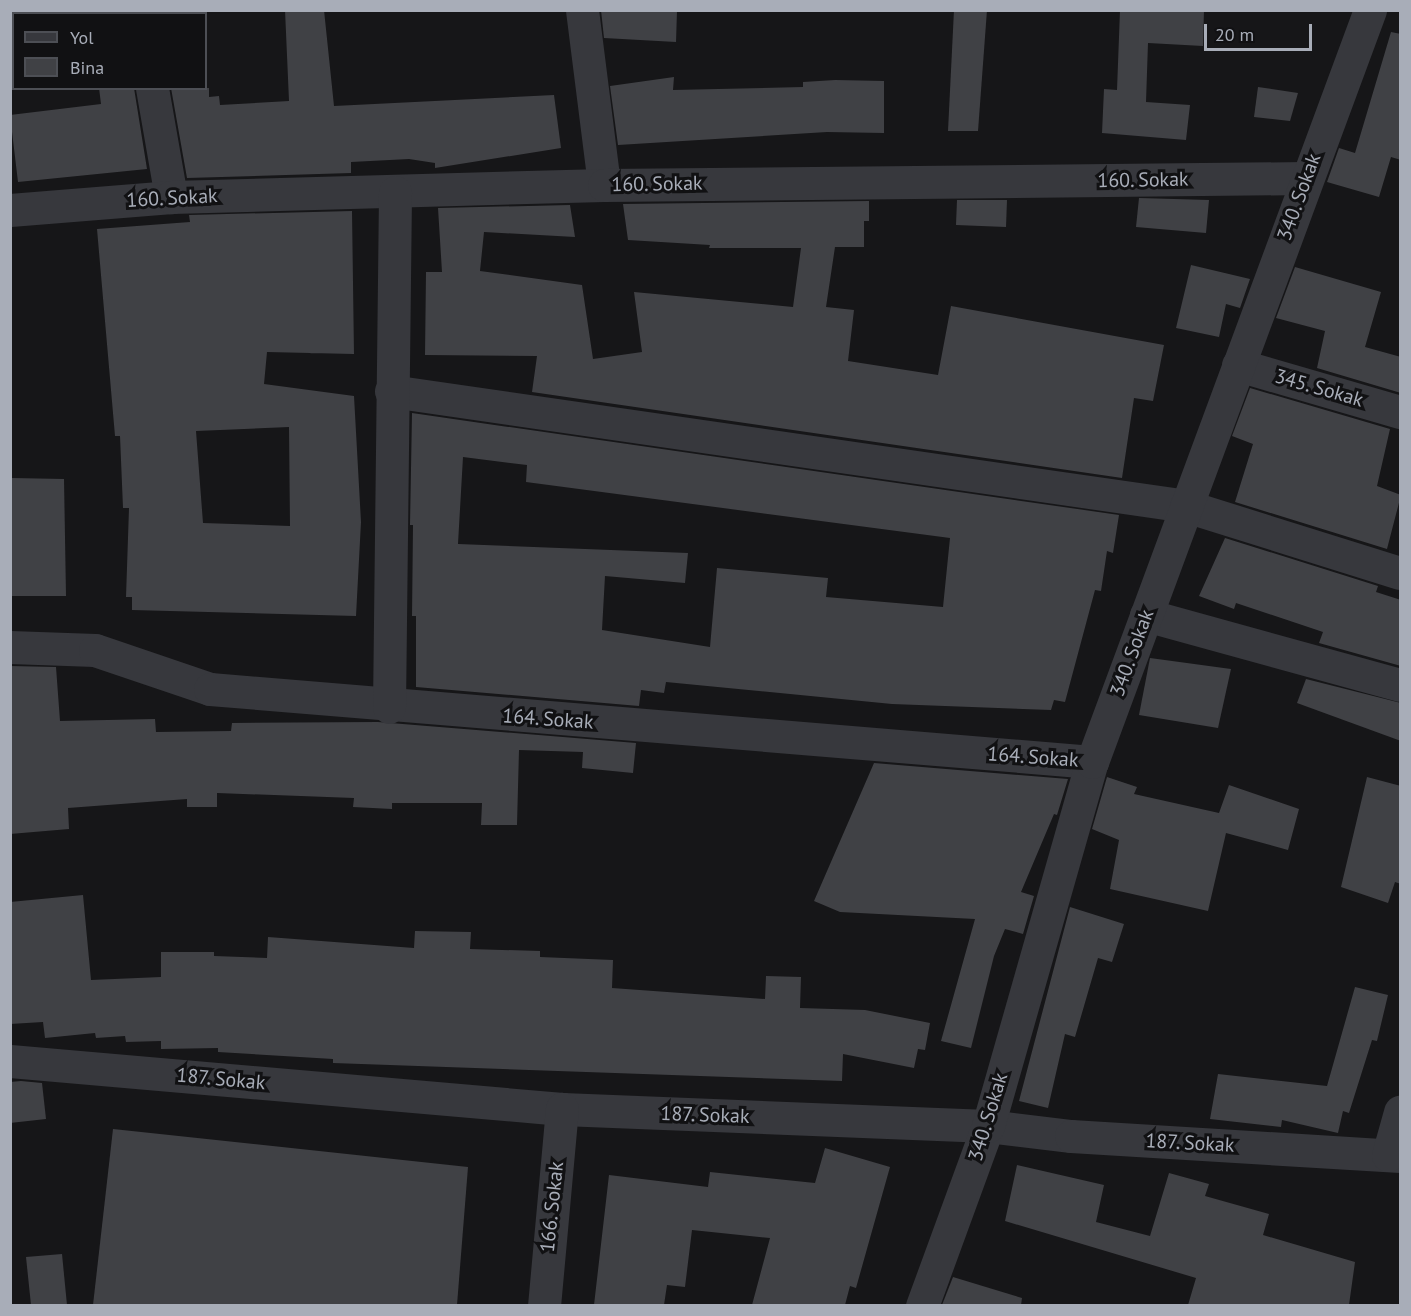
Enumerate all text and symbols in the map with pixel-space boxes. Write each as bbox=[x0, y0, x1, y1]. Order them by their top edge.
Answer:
legend bbox=[12, 12, 207, 90]
scale bar bbox=[1207, 12, 1315, 50]
text: 20 m bbox=[1215, 23, 1254, 46]
text: Yol bbox=[70, 26, 93, 49]
text: Bina bbox=[70, 56, 104, 79]
street label: 340. Sokak bbox=[1272, 149, 1326, 245]
street label: 160. Sokak bbox=[1096, 167, 1190, 193]
street label: 160. Sokak bbox=[610, 171, 704, 197]
street label: 160. Sokak bbox=[125, 184, 219, 212]
street label: 345. Sokak bbox=[1271, 364, 1367, 412]
street label: 340. Sokak bbox=[1105, 605, 1159, 701]
street label: 164. Sokak bbox=[501, 704, 595, 734]
street label: 164. Sokak bbox=[986, 742, 1080, 772]
street label: 187. Sokak bbox=[175, 1063, 267, 1095]
street label: 340. Sokak bbox=[963, 1069, 1013, 1165]
street label: 187. Sokak bbox=[659, 1101, 751, 1129]
street label: 187. Sokak bbox=[1144, 1129, 1236, 1157]
street label: 166. Sokak bbox=[535, 1160, 569, 1254]

